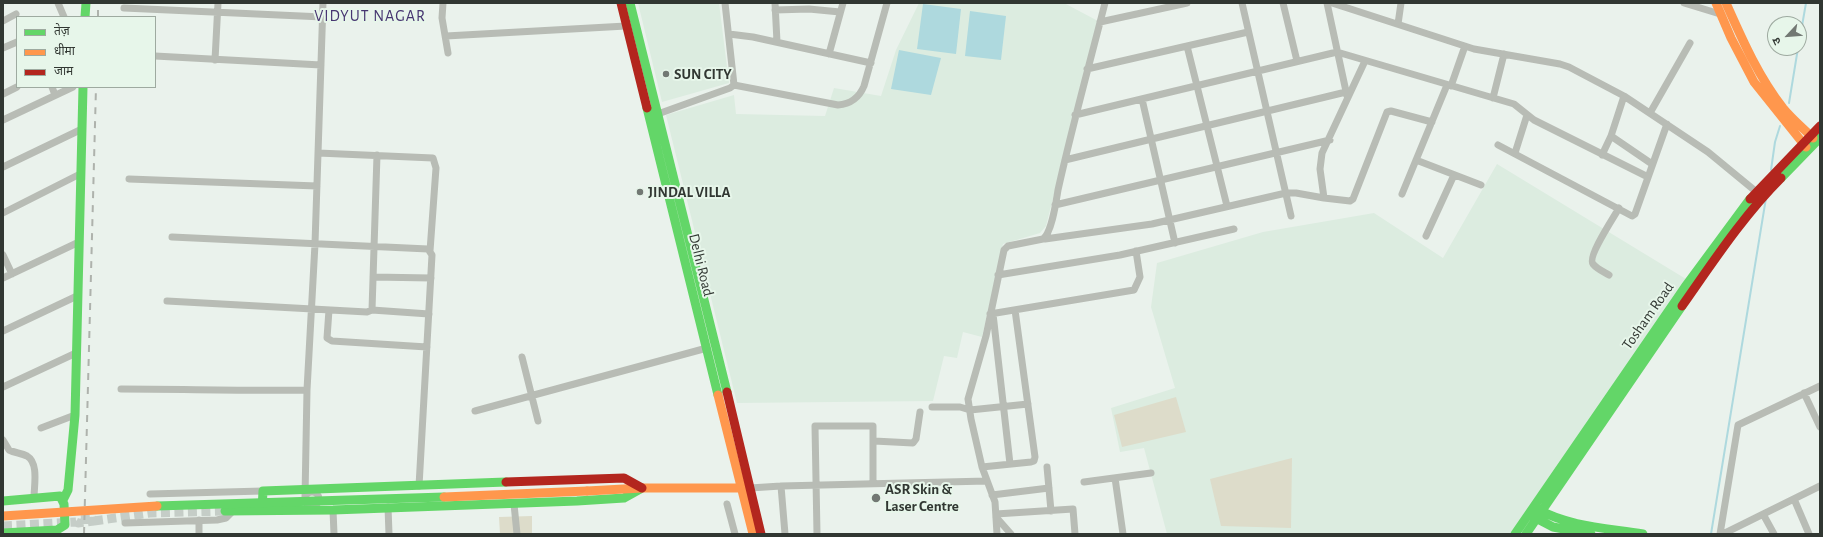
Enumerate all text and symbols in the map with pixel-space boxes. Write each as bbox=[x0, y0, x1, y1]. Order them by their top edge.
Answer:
district label: VIDYUT NAGAR bbox=[314, 6, 426, 26]
legend bbox=[16, 16, 156, 88]
north arrow bbox=[1767, 16, 1807, 56]
text: तेज़ bbox=[54, 25, 70, 37]
text: उ bbox=[1770, 36, 1783, 46]
text: धीमा bbox=[54, 45, 75, 57]
text: जाम bbox=[54, 65, 73, 77]
place label: SUN CITY bbox=[674, 65, 732, 83]
marker: SUN CITY bbox=[661, 69, 671, 79]
place label: JINDAL VILLA bbox=[648, 183, 730, 201]
marker: JINDAL VILLA bbox=[635, 187, 645, 197]
street label: Delhi Road bbox=[685, 232, 717, 298]
street label: Tosham Road bbox=[1618, 279, 1678, 353]
place label: ASR Skin & Laser Centre bbox=[885, 480, 959, 515]
marker: ASR Skin & Laser Centre bbox=[870, 492, 882, 504]

